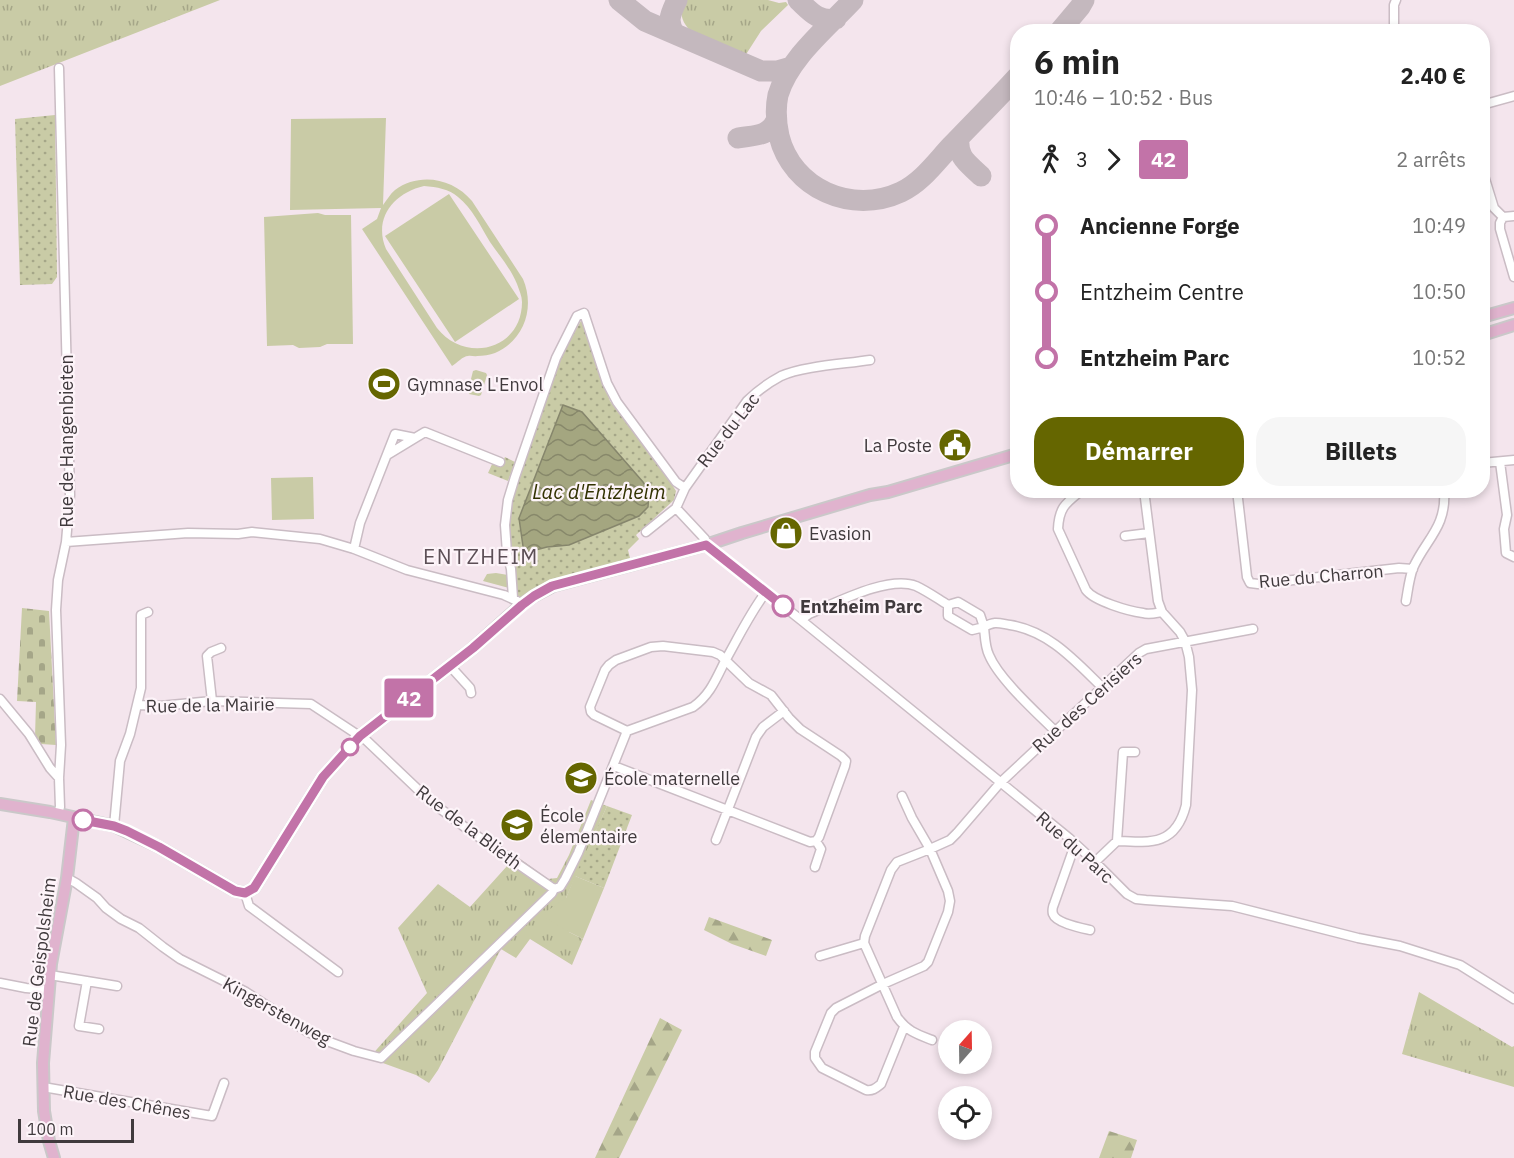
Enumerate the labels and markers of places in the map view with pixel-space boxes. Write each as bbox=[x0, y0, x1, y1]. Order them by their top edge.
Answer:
sports icon: Gymnase L'Envol bbox=[366, 366, 402, 402]
place label: Gymnase L'Envol bbox=[407, 373, 543, 396]
public building icon: La Poste bbox=[937, 427, 973, 463]
place label: La Poste bbox=[864, 434, 932, 457]
shop icon: Evasion bbox=[768, 515, 804, 551]
place label: Evasion bbox=[809, 522, 871, 545]
marker: Entzheim Parc bbox=[772, 595, 794, 617]
place label: Entzheim Parc bbox=[800, 595, 922, 618]
unlabelled marker bbox=[341, 738, 359, 756]
school or university icon: École maternelle bbox=[563, 760, 599, 796]
place label: École maternelle bbox=[604, 767, 740, 790]
place label: École élementaire bbox=[540, 804, 637, 848]
school or university icon: École élementaire bbox=[499, 807, 535, 843]
unlabelled marker bbox=[72, 809, 94, 831]

